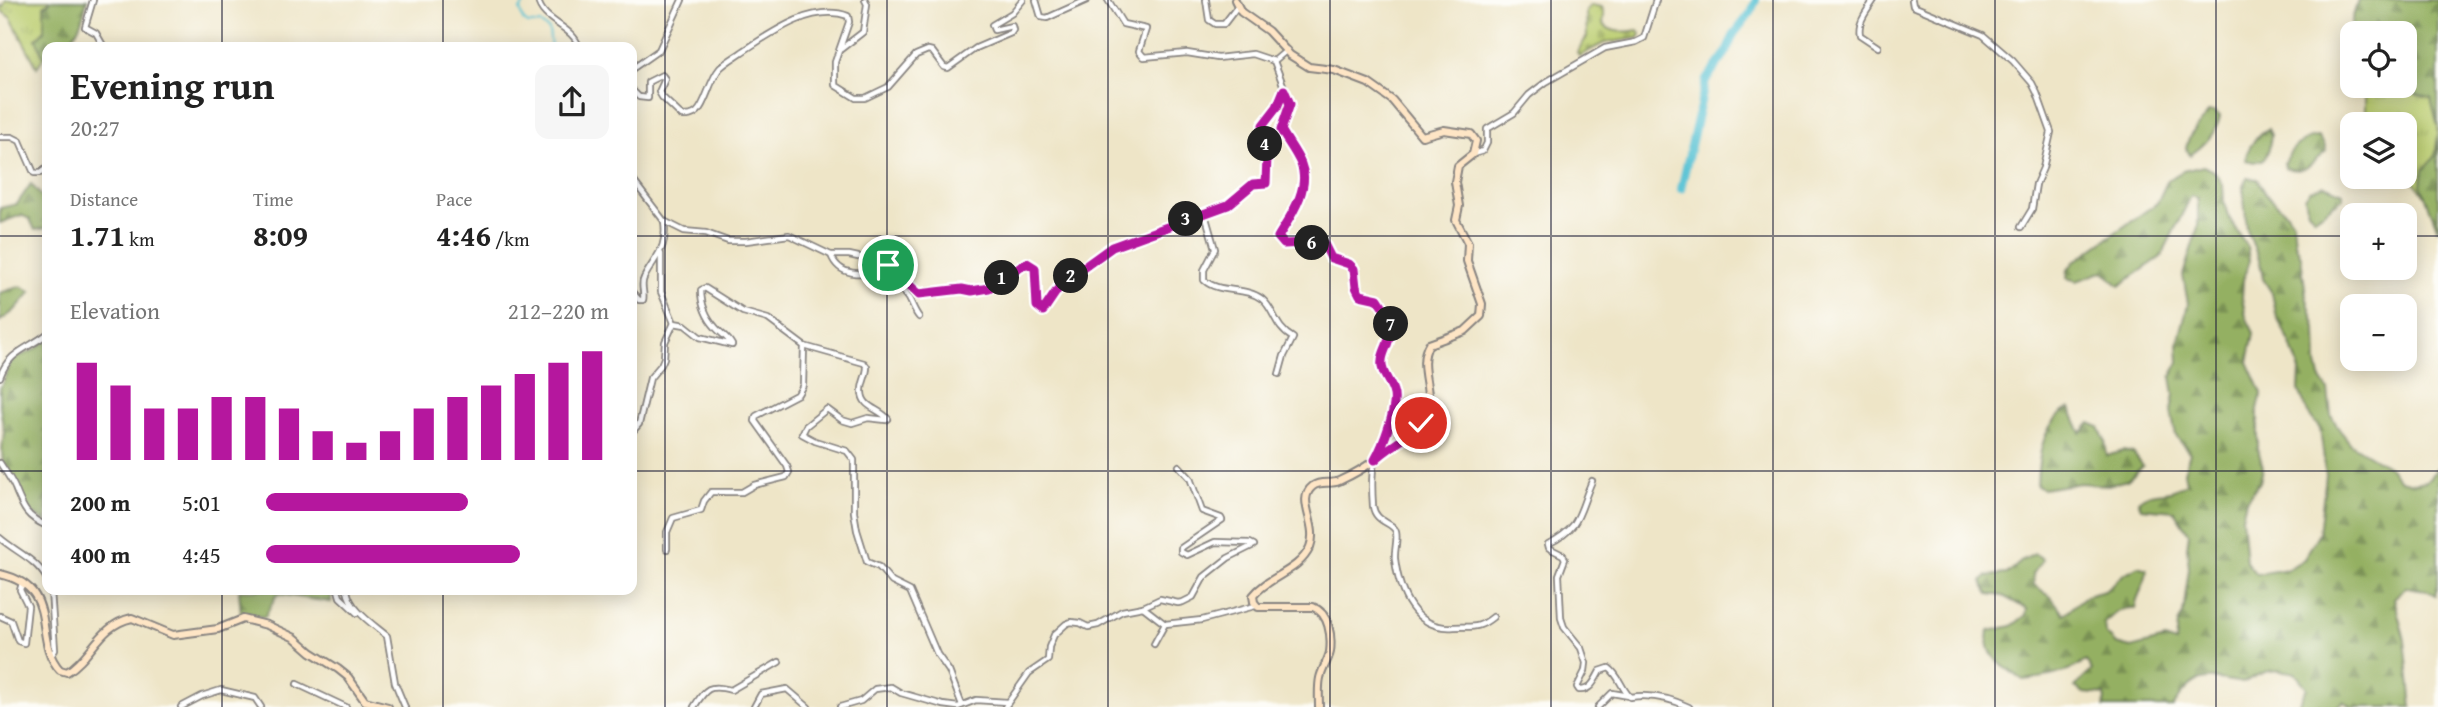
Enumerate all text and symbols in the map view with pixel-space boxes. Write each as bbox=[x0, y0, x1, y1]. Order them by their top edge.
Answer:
map controls bbox=[2340, 21, 2417, 371]
button: locate bbox=[2340, 21, 2417, 98]
text: Evening run bbox=[70, 57, 274, 113]
button: share bbox=[535, 65, 609, 139]
text: 20:27 bbox=[70, 111, 120, 144]
button: layers bbox=[2340, 112, 2417, 189]
pin: 4 bbox=[1248, 127, 1282, 162]
text: 4 bbox=[1260, 129, 1269, 157]
text: Distance bbox=[70, 185, 138, 213]
text: Time bbox=[253, 185, 293, 213]
text: Pace bbox=[436, 185, 473, 213]
pin: 3 bbox=[1168, 202, 1204, 236]
button: + bbox=[2340, 203, 2417, 280]
text: 3 bbox=[1181, 204, 1190, 232]
text: 1.71 bbox=[70, 213, 125, 257]
text: 8:09 bbox=[253, 213, 308, 257]
text: 4:46 bbox=[436, 213, 491, 257]
text: km bbox=[125, 225, 154, 253]
text: /km bbox=[491, 225, 529, 253]
pin: 6 bbox=[1294, 226, 1330, 260]
text: 6 bbox=[1307, 228, 1316, 256]
pin bbox=[858, 235, 918, 295]
icon: arrive bbox=[869, 246, 907, 284]
pin: 2 bbox=[1054, 258, 1088, 294]
pin: 1 bbox=[984, 260, 1020, 296]
text: 2 bbox=[1066, 261, 1075, 289]
text: 1 bbox=[997, 263, 1006, 291]
text: Elevation bbox=[70, 294, 160, 327]
text: 212–220 m bbox=[508, 294, 609, 327]
button: − bbox=[2340, 294, 2417, 371]
pin: 7 bbox=[1374, 306, 1408, 342]
text: 7 bbox=[1386, 309, 1395, 337]
pin bbox=[1391, 393, 1451, 453]
icon: check bbox=[1402, 404, 1440, 442]
text: 200 m bbox=[70, 486, 131, 519]
text: 5:01 bbox=[182, 486, 221, 519]
text: 400 m bbox=[70, 538, 131, 571]
text: 4:45 bbox=[182, 538, 221, 571]

